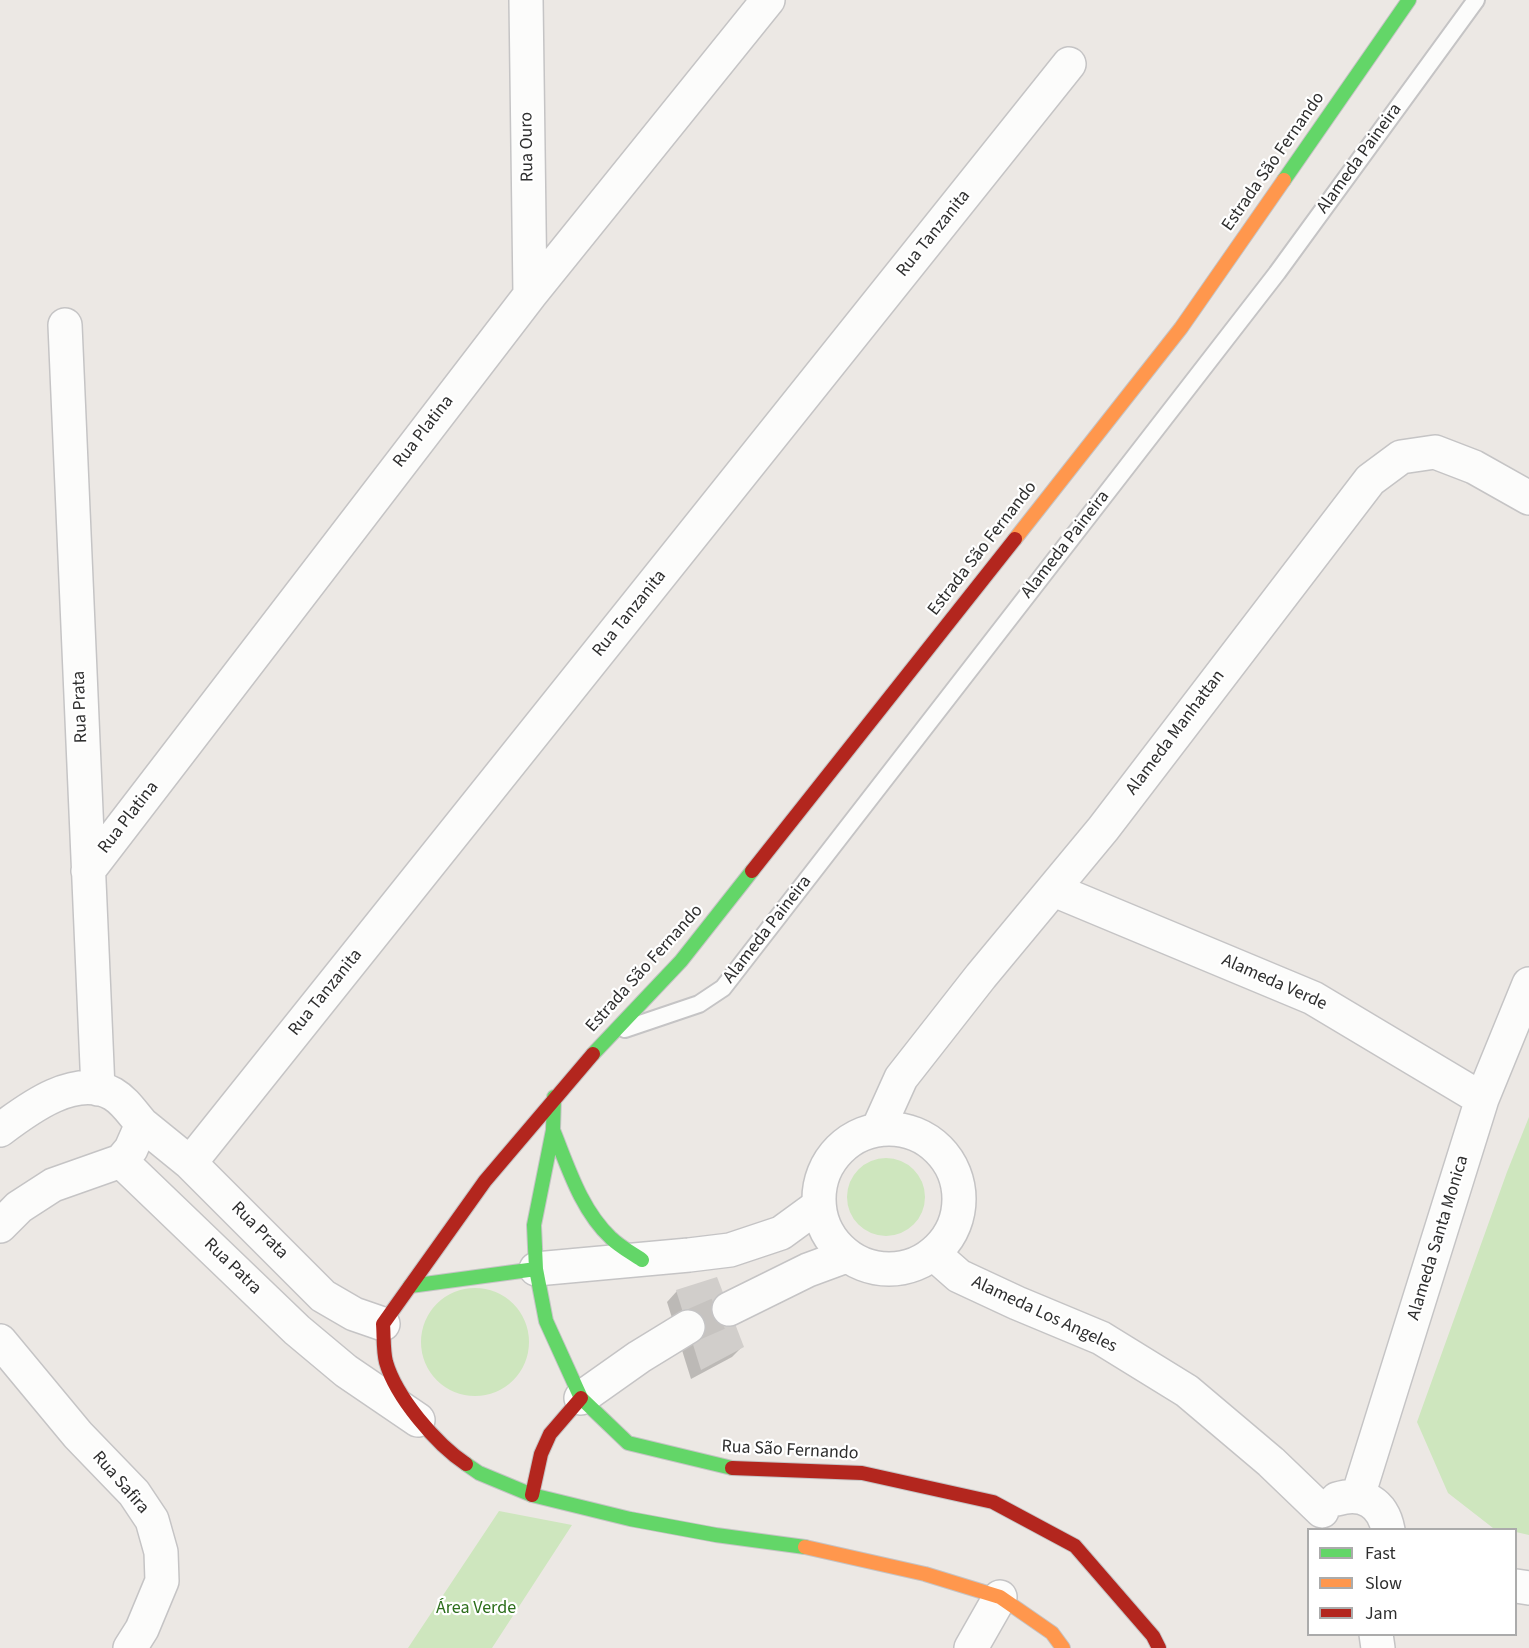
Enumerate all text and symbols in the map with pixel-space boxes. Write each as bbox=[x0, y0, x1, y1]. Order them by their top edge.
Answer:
street label: Estrada São Fernando bbox=[1218, 88, 1330, 236]
street label: Alameda Paineira bbox=[1313, 100, 1407, 218]
street label: Rua Ouro bbox=[517, 112, 539, 182]
street label: Rua Tanzanita bbox=[892, 186, 976, 282]
street label: Rua Platina bbox=[389, 392, 459, 472]
street label: Estrada São Fernando bbox=[924, 477, 1042, 621]
street label: Alameda Paineira bbox=[1017, 487, 1115, 603]
street label: Rua Tanzanita bbox=[588, 566, 672, 662]
street label: Alameda Manhattan bbox=[1122, 666, 1230, 800]
street label: Rua Prata bbox=[69, 670, 93, 744]
street label: Rua Platina bbox=[94, 778, 164, 858]
street label: Alameda Paineira bbox=[719, 872, 817, 988]
street label: Estrada São Fernando bbox=[582, 901, 708, 1037]
street label: Rua Tanzanita bbox=[284, 945, 368, 1041]
street label: Alameda Verde bbox=[1218, 950, 1330, 1016]
street label: Alameda Santa Monica bbox=[1404, 1153, 1474, 1323]
street label: Rua Prata bbox=[226, 1198, 292, 1264]
street label: Rua Patra bbox=[199, 1234, 265, 1300]
street label: Alameda Los Angeles bbox=[968, 1272, 1120, 1358]
street label: Rua São Fernando bbox=[721, 1437, 859, 1465]
street label: Rua Safira bbox=[87, 1447, 153, 1519]
legend bbox=[1307, 1528, 1517, 1636]
text: Fast bbox=[1365, 1541, 1396, 1566]
text: Slow bbox=[1365, 1571, 1402, 1596]
park label: Área Verde bbox=[436, 1598, 516, 1620]
text: Jam bbox=[1365, 1601, 1398, 1626]

